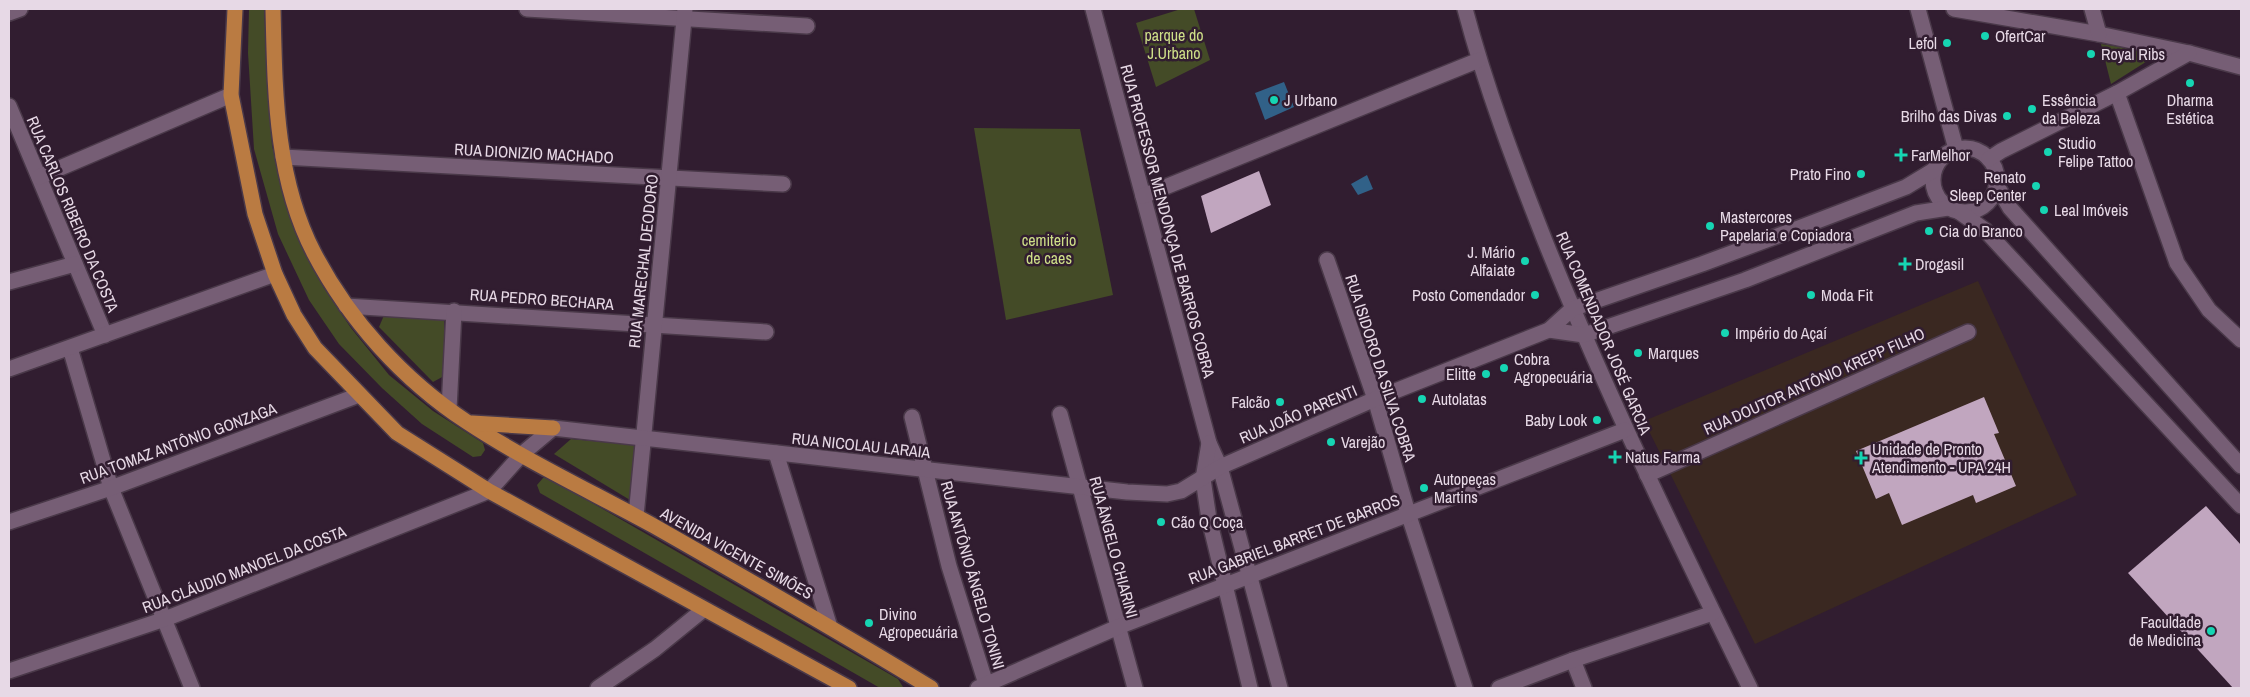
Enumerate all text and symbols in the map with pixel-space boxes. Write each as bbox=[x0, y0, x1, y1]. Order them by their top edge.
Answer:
park label: parque do J.Urbano bbox=[1144, 24, 1204, 64]
place label: OfertCar bbox=[1995, 25, 2046, 47]
marker: OfertCar bbox=[1979, 30, 1991, 42]
place label: Lefol bbox=[1909, 32, 1937, 54]
marker: Lefol bbox=[1941, 37, 1953, 49]
place label: Royal Ribs bbox=[2101, 43, 2165, 65]
marker: Royal Ribs bbox=[2085, 48, 2097, 60]
street label: RUA PROFESSOR MENDONÇA DE BARROS COBRA bbox=[1115, 62, 1221, 380]
marker: Dharma Estética bbox=[2184, 77, 2196, 89]
place label: J Urbano bbox=[1284, 89, 1337, 111]
place label: Essência da Beleza bbox=[2042, 89, 2101, 129]
place label: Dharma Estética bbox=[2166, 89, 2214, 129]
marker: J Urbano bbox=[1268, 94, 1280, 106]
marker: Essência da Beleza bbox=[2026, 103, 2038, 115]
place label: Brilho das Divas bbox=[1901, 105, 1997, 127]
marker: Brilho das Divas bbox=[2001, 110, 2013, 122]
street label: RUA CARLOS RIBEIRO DA COSTA bbox=[22, 112, 124, 316]
place label: Studio Felipe Tattoo bbox=[2058, 132, 2133, 172]
street label: RUA DIONIZIO MACHADO bbox=[454, 138, 614, 168]
place label: FarMelhor bbox=[1911, 144, 1971, 166]
marker: Studio Felipe Tattoo bbox=[2042, 146, 2054, 158]
marker: FarMelhor bbox=[1895, 149, 1907, 161]
place label: Prato Fino bbox=[1790, 163, 1851, 185]
place label: Renato Sleep Center bbox=[1949, 166, 2027, 206]
marker: Prato Fino bbox=[1855, 168, 1867, 180]
street label: RUA MARECHAL DEODORO bbox=[623, 173, 663, 349]
marker: Renato Sleep Center bbox=[2030, 180, 2042, 192]
place label: Leal Imóveis bbox=[2054, 199, 2128, 221]
marker: Leal Imóveis bbox=[2038, 204, 2050, 216]
place label: Mastercores Papelaria e Copiadora bbox=[1720, 206, 1853, 246]
marker: Mastercores Papelaria e Copiadora bbox=[1704, 220, 1716, 232]
place label: Cia do Branco bbox=[1939, 220, 2023, 242]
marker: Cia do Branco bbox=[1923, 225, 1935, 237]
street label: RUA COMENDADOR JOSÉ GARCIA bbox=[1551, 228, 1657, 438]
park label: cemiterio de caes bbox=[1022, 229, 1076, 269]
place label: J. Mário Alfaiate bbox=[1468, 241, 1515, 281]
place label: Drogasil bbox=[1915, 253, 1964, 275]
marker: J. Mário Alfaiate bbox=[1519, 255, 1531, 267]
marker: Drogasil bbox=[1899, 258, 1911, 270]
street label: RUA ISIDORO DA SILVA COBRA bbox=[1340, 272, 1422, 465]
street label: RUA PEDRO BECHARA bbox=[469, 283, 615, 315]
place label: Posto Comendador bbox=[1412, 284, 1526, 306]
place label: Moda Fit bbox=[1821, 284, 1873, 306]
marker: Posto Comendador bbox=[1529, 289, 1541, 301]
marker: Moda Fit bbox=[1805, 289, 1817, 301]
street label: RUA DOUTOR ANTÔNIO KREPP FILHO bbox=[1700, 322, 1928, 440]
place label: Império do Açaí bbox=[1735, 322, 1827, 344]
marker: Império do Açaí bbox=[1719, 327, 1731, 339]
place label: Marques bbox=[1648, 342, 1699, 364]
marker: Marques bbox=[1632, 347, 1644, 359]
place label: Cobra Agropecuária bbox=[1513, 348, 1593, 388]
marker: Cobra Agropecuária bbox=[1498, 362, 1510, 374]
place label: Elitte bbox=[1446, 363, 1476, 385]
marker: Elitte bbox=[1480, 368, 1492, 380]
street label: RUA JOÃO PARENTI bbox=[1236, 379, 1360, 449]
place label: Autolatas bbox=[1431, 388, 1487, 410]
place label: Falcão bbox=[1231, 391, 1270, 413]
marker: Autolatas bbox=[1416, 393, 1428, 405]
marker: Falcão bbox=[1274, 396, 1286, 408]
street label: RUA TOMAZ ANTÔNIO GONZAGA bbox=[77, 397, 280, 489]
place label: Baby Look bbox=[1525, 409, 1587, 431]
marker: Baby Look bbox=[1591, 414, 1603, 426]
street label: RUA NICOLAU LARAIA bbox=[791, 427, 932, 463]
place label: Varejão bbox=[1341, 431, 1385, 453]
marker: Varejão bbox=[1325, 436, 1337, 448]
place label: Unidade de Pronto Atendimento - UPA 24H bbox=[1871, 438, 2011, 478]
place label: Natus Farma bbox=[1625, 446, 1701, 468]
marker: Natus Farma bbox=[1609, 451, 1621, 463]
marker: Unidade de Pronto Atendimento - UPA 24H bbox=[1854, 451, 1868, 465]
place label: Autopeças Martins bbox=[1433, 468, 1496, 508]
street label: RUA ÂNGELO CHIARINI bbox=[1085, 474, 1143, 620]
street label: RUA ANTÔNIO ÂNGELO TONINI bbox=[936, 478, 1010, 672]
marker: Autopeças Martins bbox=[1418, 482, 1430, 494]
street label: RUA GABRIEL BARRET DE BARROS bbox=[1185, 488, 1403, 590]
street label: AVENIDA VICENTE SIMÕES bbox=[656, 501, 817, 604]
place label: Cão Q Coça bbox=[1171, 511, 1244, 533]
marker: Cão Q Coça bbox=[1155, 516, 1167, 528]
street label: RUA CLÁUDIO MANOEL DA COSTA bbox=[139, 520, 349, 618]
place label: Divino Agropecuária bbox=[878, 603, 958, 643]
place label: Faculdade de Medicina bbox=[2129, 611, 2202, 651]
marker: Divino Agropecuária bbox=[863, 617, 875, 629]
marker: Faculdade de Medicina bbox=[2205, 625, 2217, 637]

